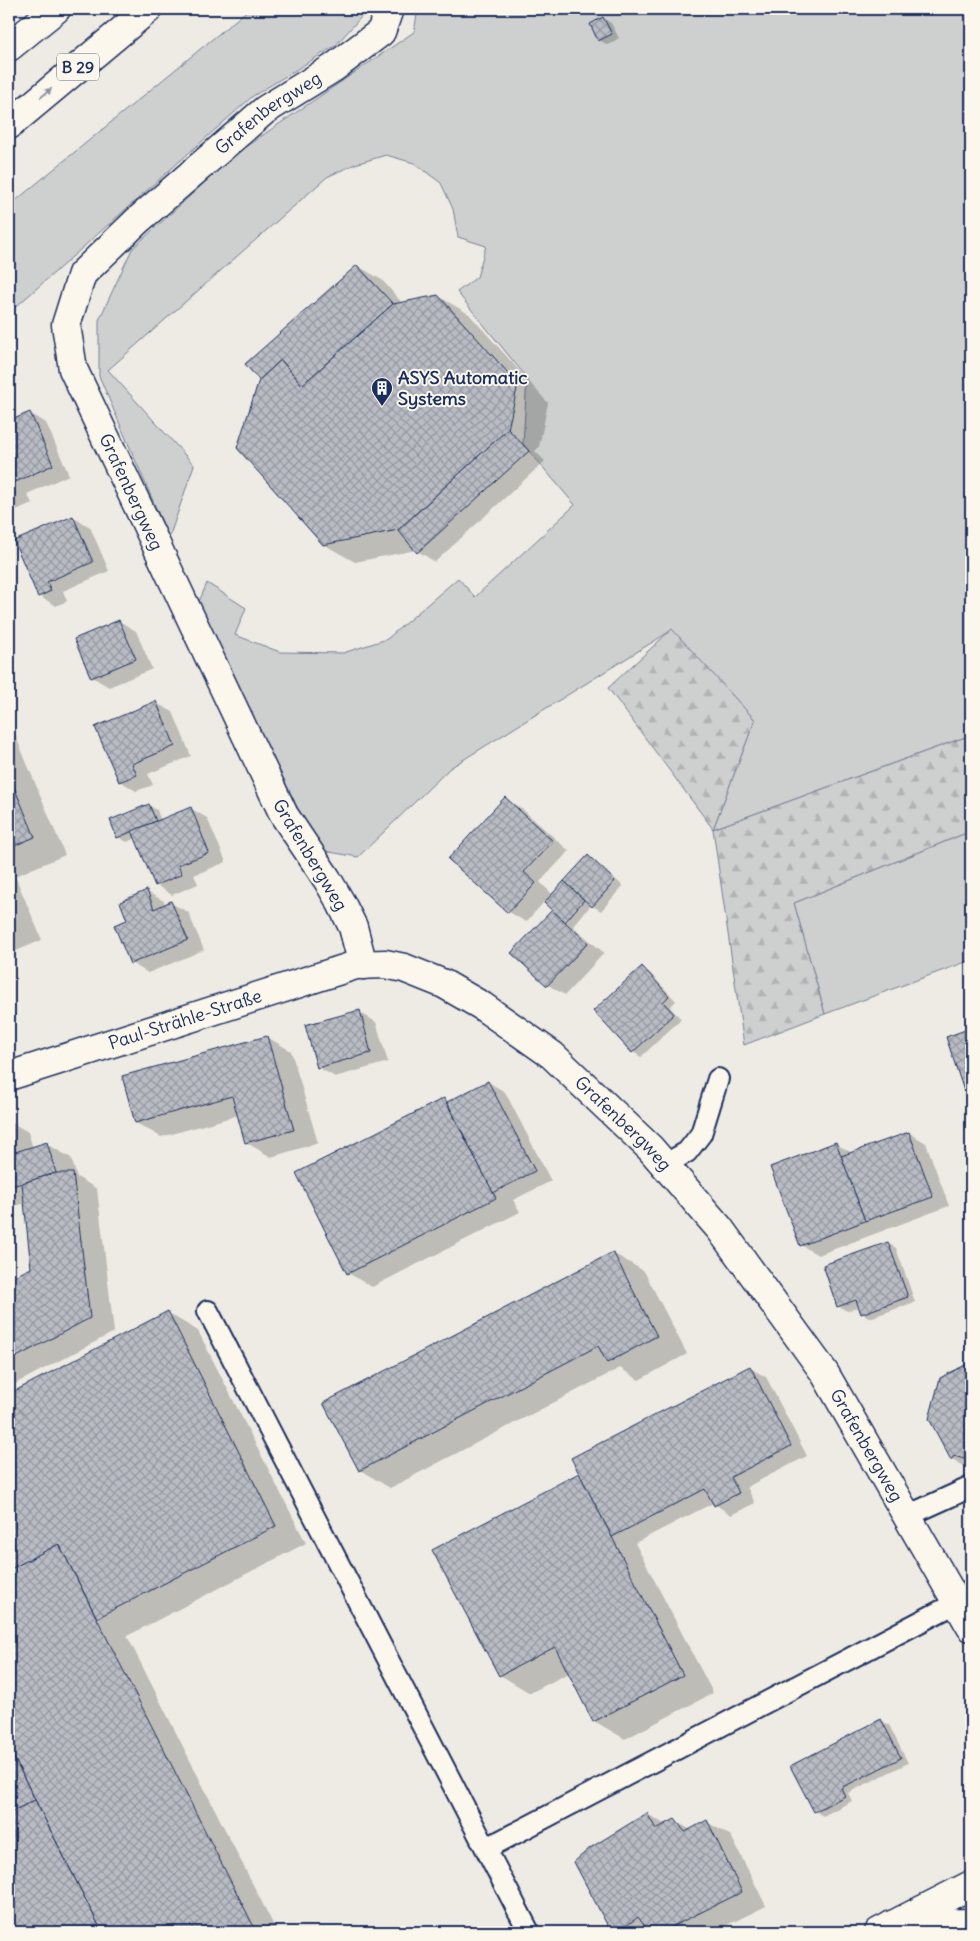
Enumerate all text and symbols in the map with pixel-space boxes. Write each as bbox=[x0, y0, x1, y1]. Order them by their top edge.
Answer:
road number: B 29 bbox=[57, 54, 99, 80]
street label: Grafenbergweg bbox=[210, 66, 325, 159]
one-way arrow bbox=[39, 88, 52, 99]
place label: ASYS Automatic Systems bbox=[398, 366, 527, 410]
building icon: ASYS Automatic Systems bbox=[370, 376, 394, 407]
street label: Grafenbergweg bbox=[94, 430, 169, 554]
street label: Grafenbergweg bbox=[268, 795, 353, 915]
street label: Paul-Strähle-Straße bbox=[106, 984, 265, 1054]
street label: Grafenbergweg bbox=[570, 1071, 677, 1176]
street label: Grafenbergweg bbox=[825, 1385, 908, 1506]

